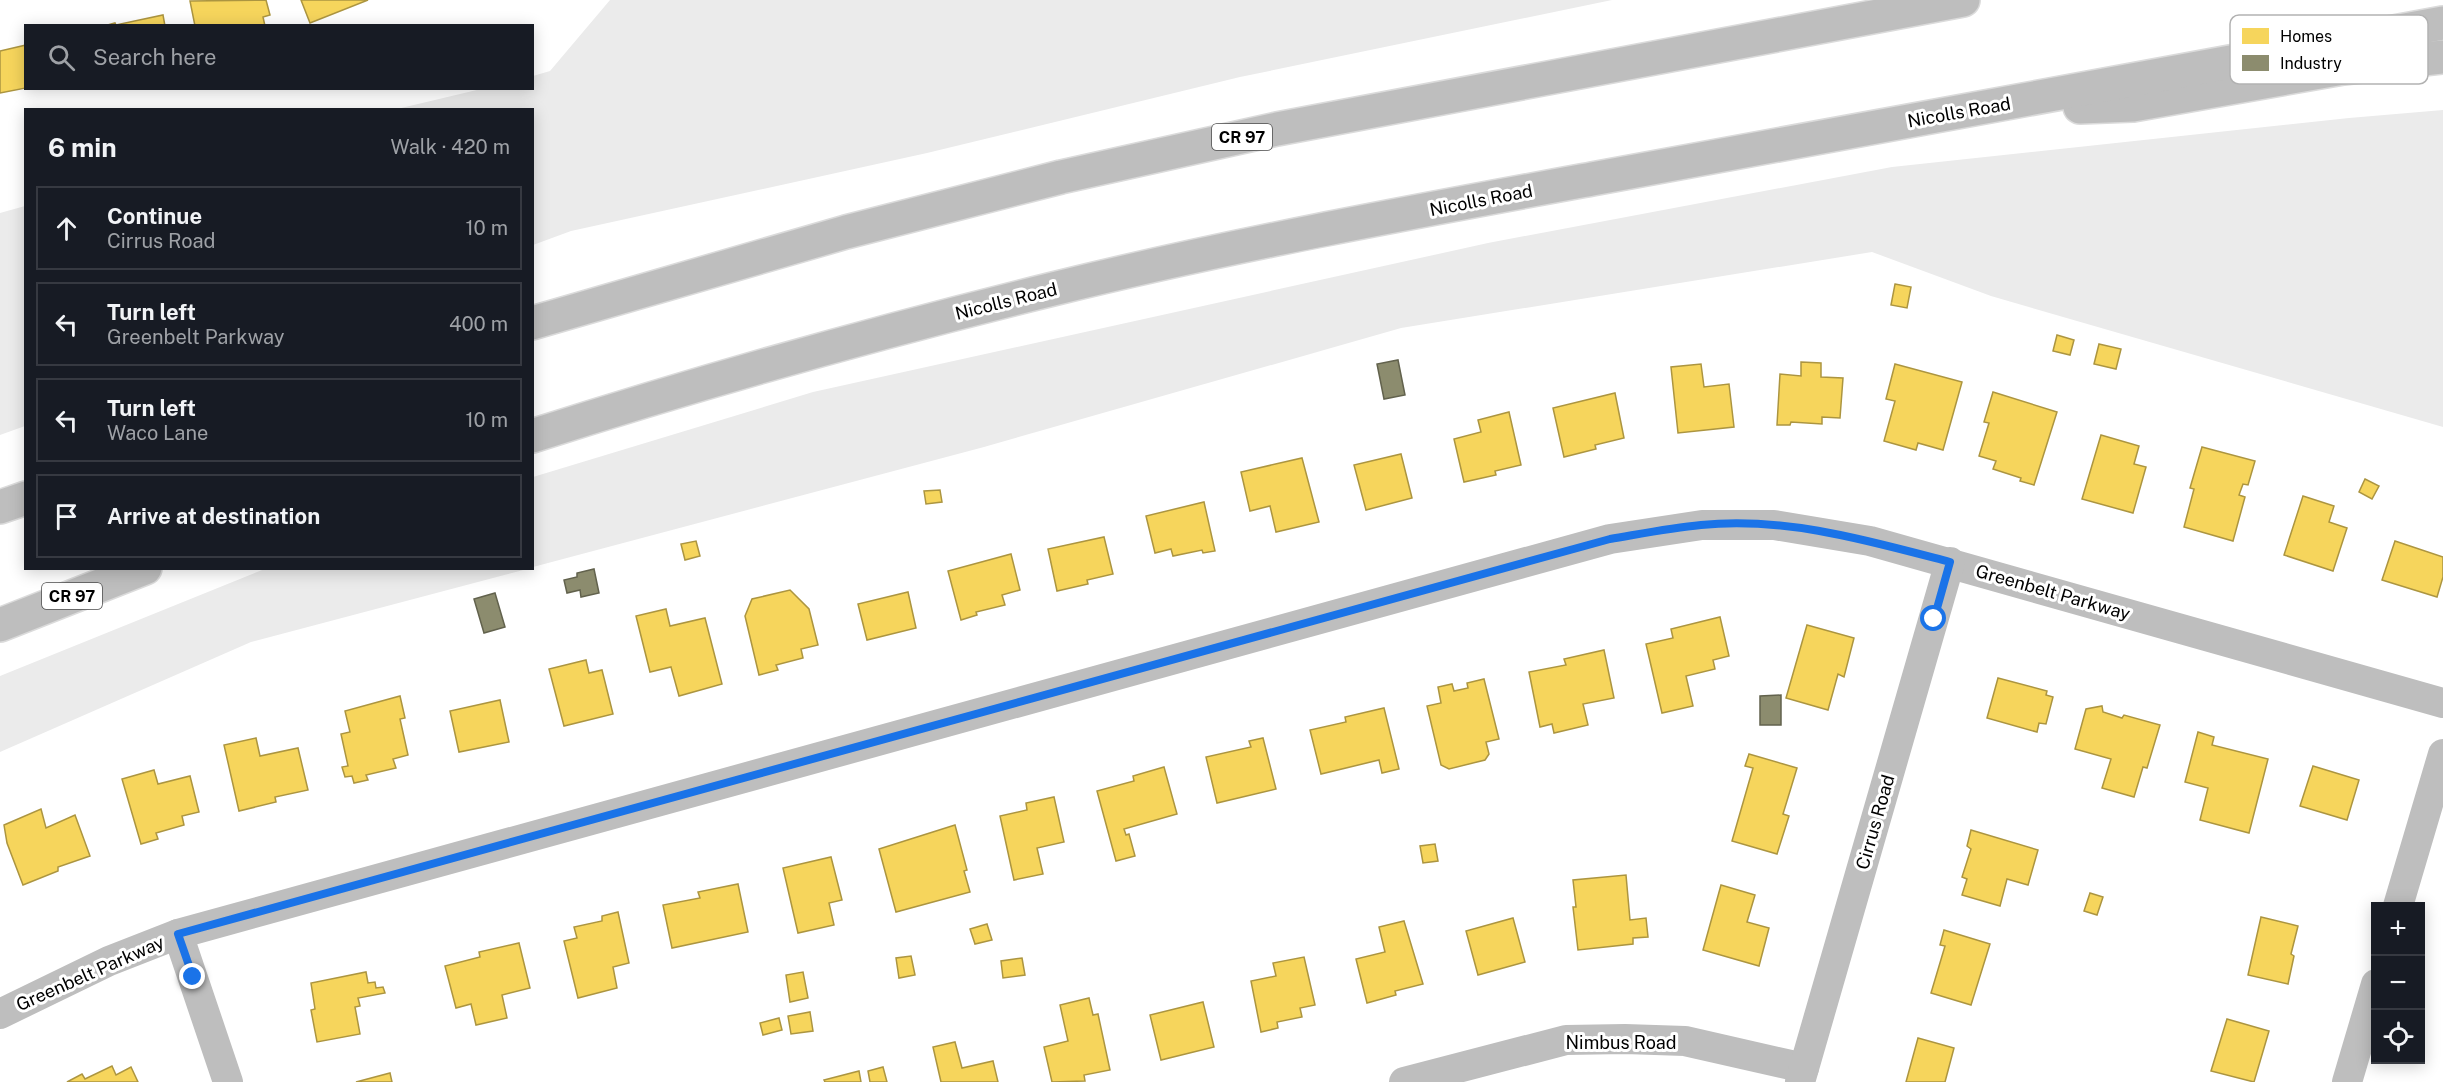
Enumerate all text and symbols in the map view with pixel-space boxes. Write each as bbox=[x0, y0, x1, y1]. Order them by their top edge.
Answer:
legend bbox=[2230, 15, 2428, 84]
search box bbox=[24, 24, 534, 90]
text: Homes bbox=[2280, 27, 2332, 46]
icon: search bbox=[45, 41, 78, 74]
text: Search here bbox=[93, 44, 217, 70]
text: Industry bbox=[2280, 54, 2342, 73]
street label: Nicolls Road bbox=[1906, 93, 2012, 131]
road number: CR 97 bbox=[1212, 124, 1272, 150]
text: 6 min bbox=[48, 132, 117, 163]
text: Walk · 420 m bbox=[390, 135, 510, 159]
street label: Nicolls Road bbox=[1428, 180, 1534, 220]
text: Continue bbox=[107, 203, 202, 229]
icon: ahead bbox=[50, 212, 83, 245]
text: 10 m bbox=[465, 216, 508, 240]
text: Cirrus Road bbox=[107, 229, 215, 253]
street label: Nicolls Road bbox=[953, 278, 1059, 324]
text: Turn left bbox=[107, 299, 196, 325]
icon: left bbox=[50, 308, 83, 341]
text: 400 m bbox=[449, 312, 508, 336]
text: Greenbelt Parkway bbox=[107, 325, 284, 349]
text: Turn left bbox=[107, 395, 196, 421]
icon: left bbox=[50, 404, 83, 437]
text: 10 m bbox=[465, 408, 508, 432]
text: Waco Lane bbox=[107, 421, 208, 445]
icon: arrive bbox=[50, 500, 83, 533]
text: Arrive at destination bbox=[107, 503, 320, 529]
street label: Greenbelt Parkway bbox=[1973, 560, 2133, 624]
road number: CR 97 bbox=[42, 583, 102, 609]
route start bbox=[1920, 605, 1946, 631]
street label: Cirrus Road bbox=[1851, 772, 1899, 872]
map controls bbox=[2371, 902, 2425, 1064]
button: + bbox=[2371, 902, 2425, 956]
street label: Greenbelt Parkway bbox=[13, 931, 168, 1015]
button: − bbox=[2371, 956, 2425, 1010]
route end bbox=[179, 963, 205, 989]
button: locate bbox=[2371, 1010, 2425, 1064]
street label: Nimbus Road bbox=[1566, 1032, 1676, 1053]

